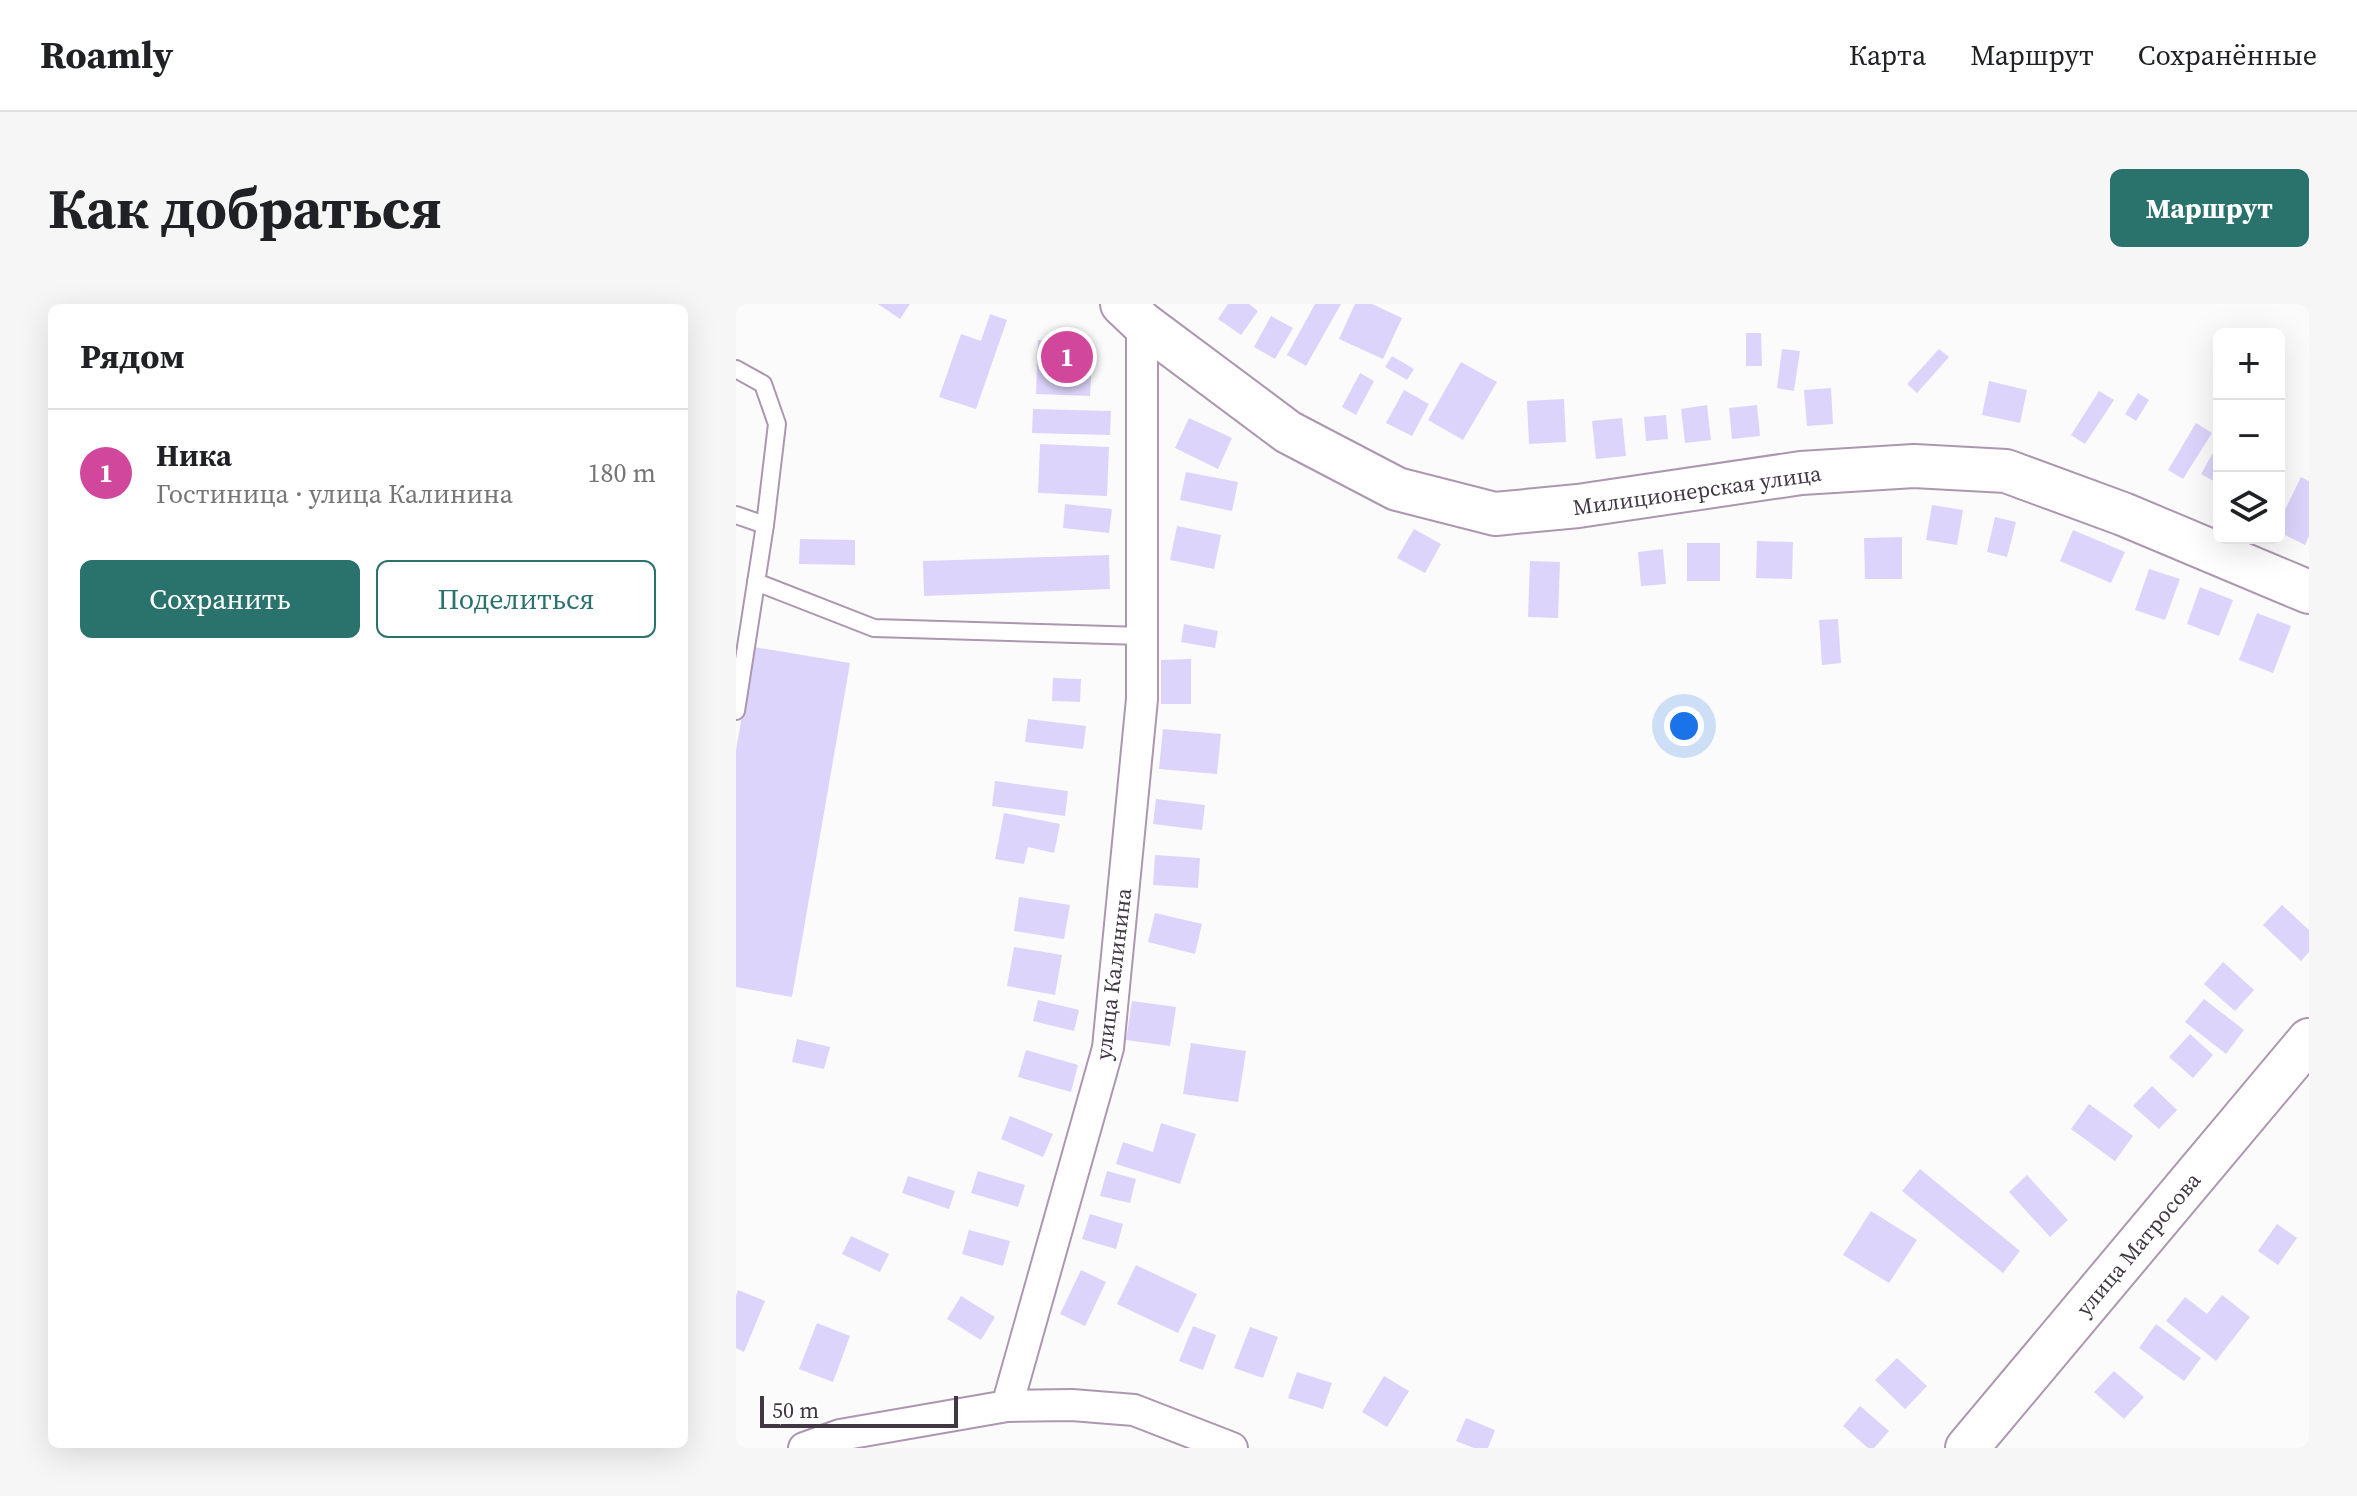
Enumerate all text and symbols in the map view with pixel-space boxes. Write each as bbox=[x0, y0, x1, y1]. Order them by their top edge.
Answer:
text: Roamly bbox=[40, 29, 173, 81]
text: Карта bbox=[1849, 36, 1926, 74]
text: Маршрут bbox=[1970, 36, 2094, 74]
text: Сохранённые bbox=[2138, 36, 2317, 74]
button: Маршрут bbox=[2110, 169, 2309, 247]
text: Как добраться bbox=[48, 170, 442, 247]
pin: 1 bbox=[1041, 327, 1093, 387]
map controls bbox=[2213, 328, 2285, 544]
button: + bbox=[2213, 328, 2285, 400]
text: Рядом bbox=[80, 333, 185, 379]
button: − bbox=[2213, 400, 2285, 472]
text: Ника bbox=[156, 435, 232, 476]
text: 1 bbox=[99, 455, 113, 491]
text: 180 m bbox=[588, 455, 656, 491]
street label: Милиционерская улица bbox=[1571, 458, 1824, 522]
button: layers bbox=[2213, 472, 2285, 544]
text: Гостиница · улица Калинина bbox=[156, 476, 513, 512]
button: Сохранить bbox=[80, 560, 360, 638]
button: Поделиться bbox=[376, 560, 656, 638]
your location bbox=[1664, 706, 1704, 746]
street label: улица Калинина bbox=[1088, 886, 1139, 1062]
street label: улица Матросова bbox=[2069, 1165, 2208, 1322]
scale bar bbox=[760, 1392, 958, 1428]
text: 50 m bbox=[772, 1395, 819, 1425]

